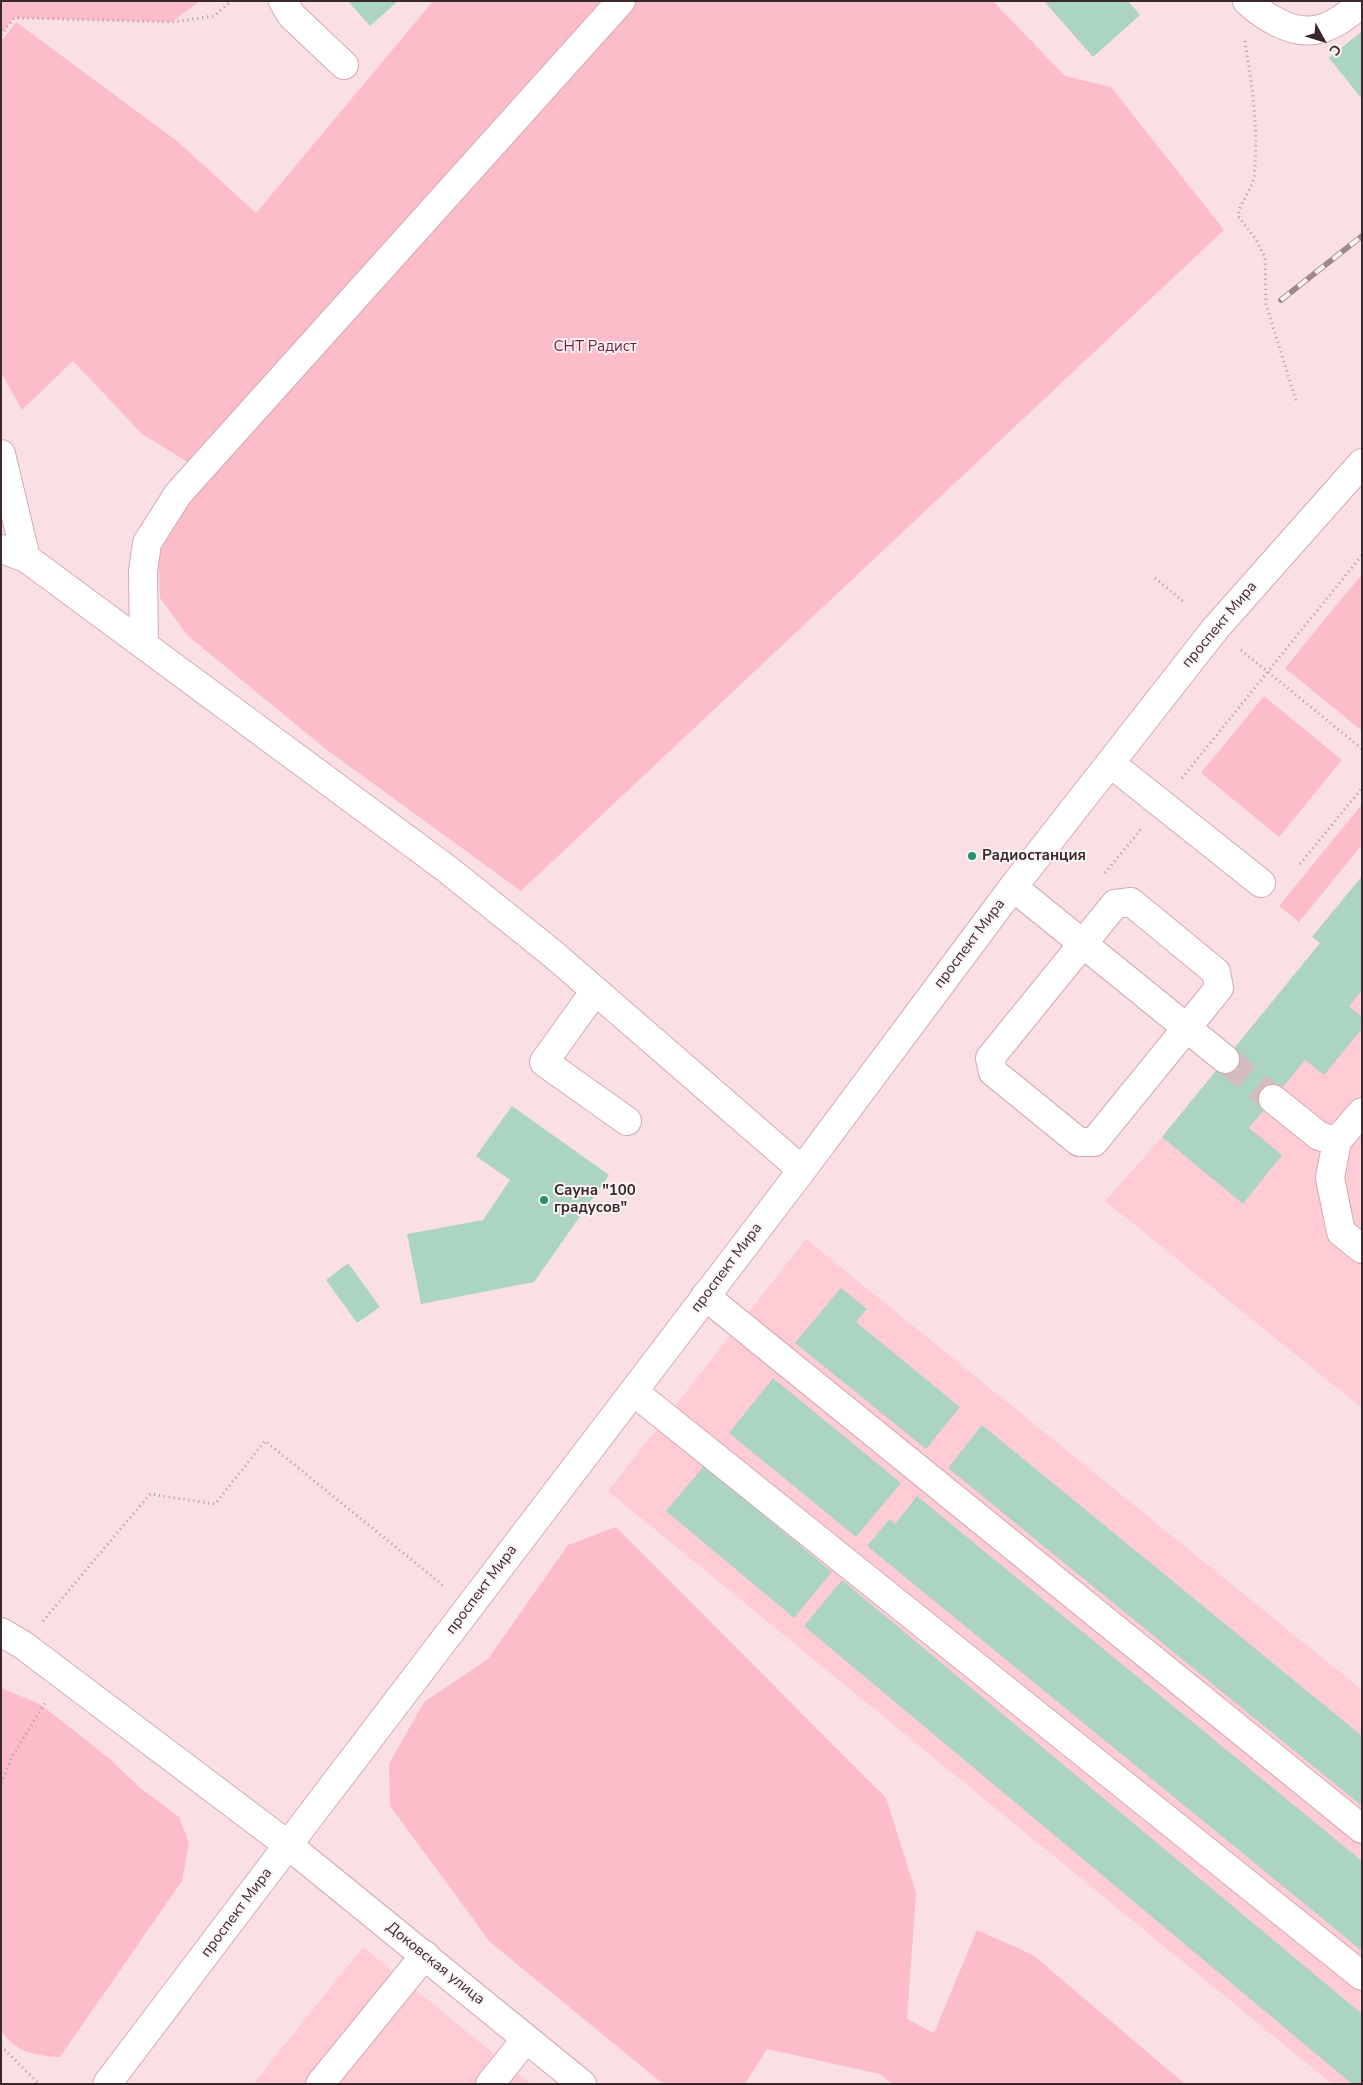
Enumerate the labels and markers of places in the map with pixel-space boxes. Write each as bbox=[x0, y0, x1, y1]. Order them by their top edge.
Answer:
place label: Радиостанция bbox=[982, 847, 1086, 865]
marker: Радиостанция bbox=[966, 850, 978, 862]
place label: Сауна "100 градусов" bbox=[554, 1182, 636, 1217]
marker: Сауна "100 градусов" bbox=[538, 1194, 550, 1206]

